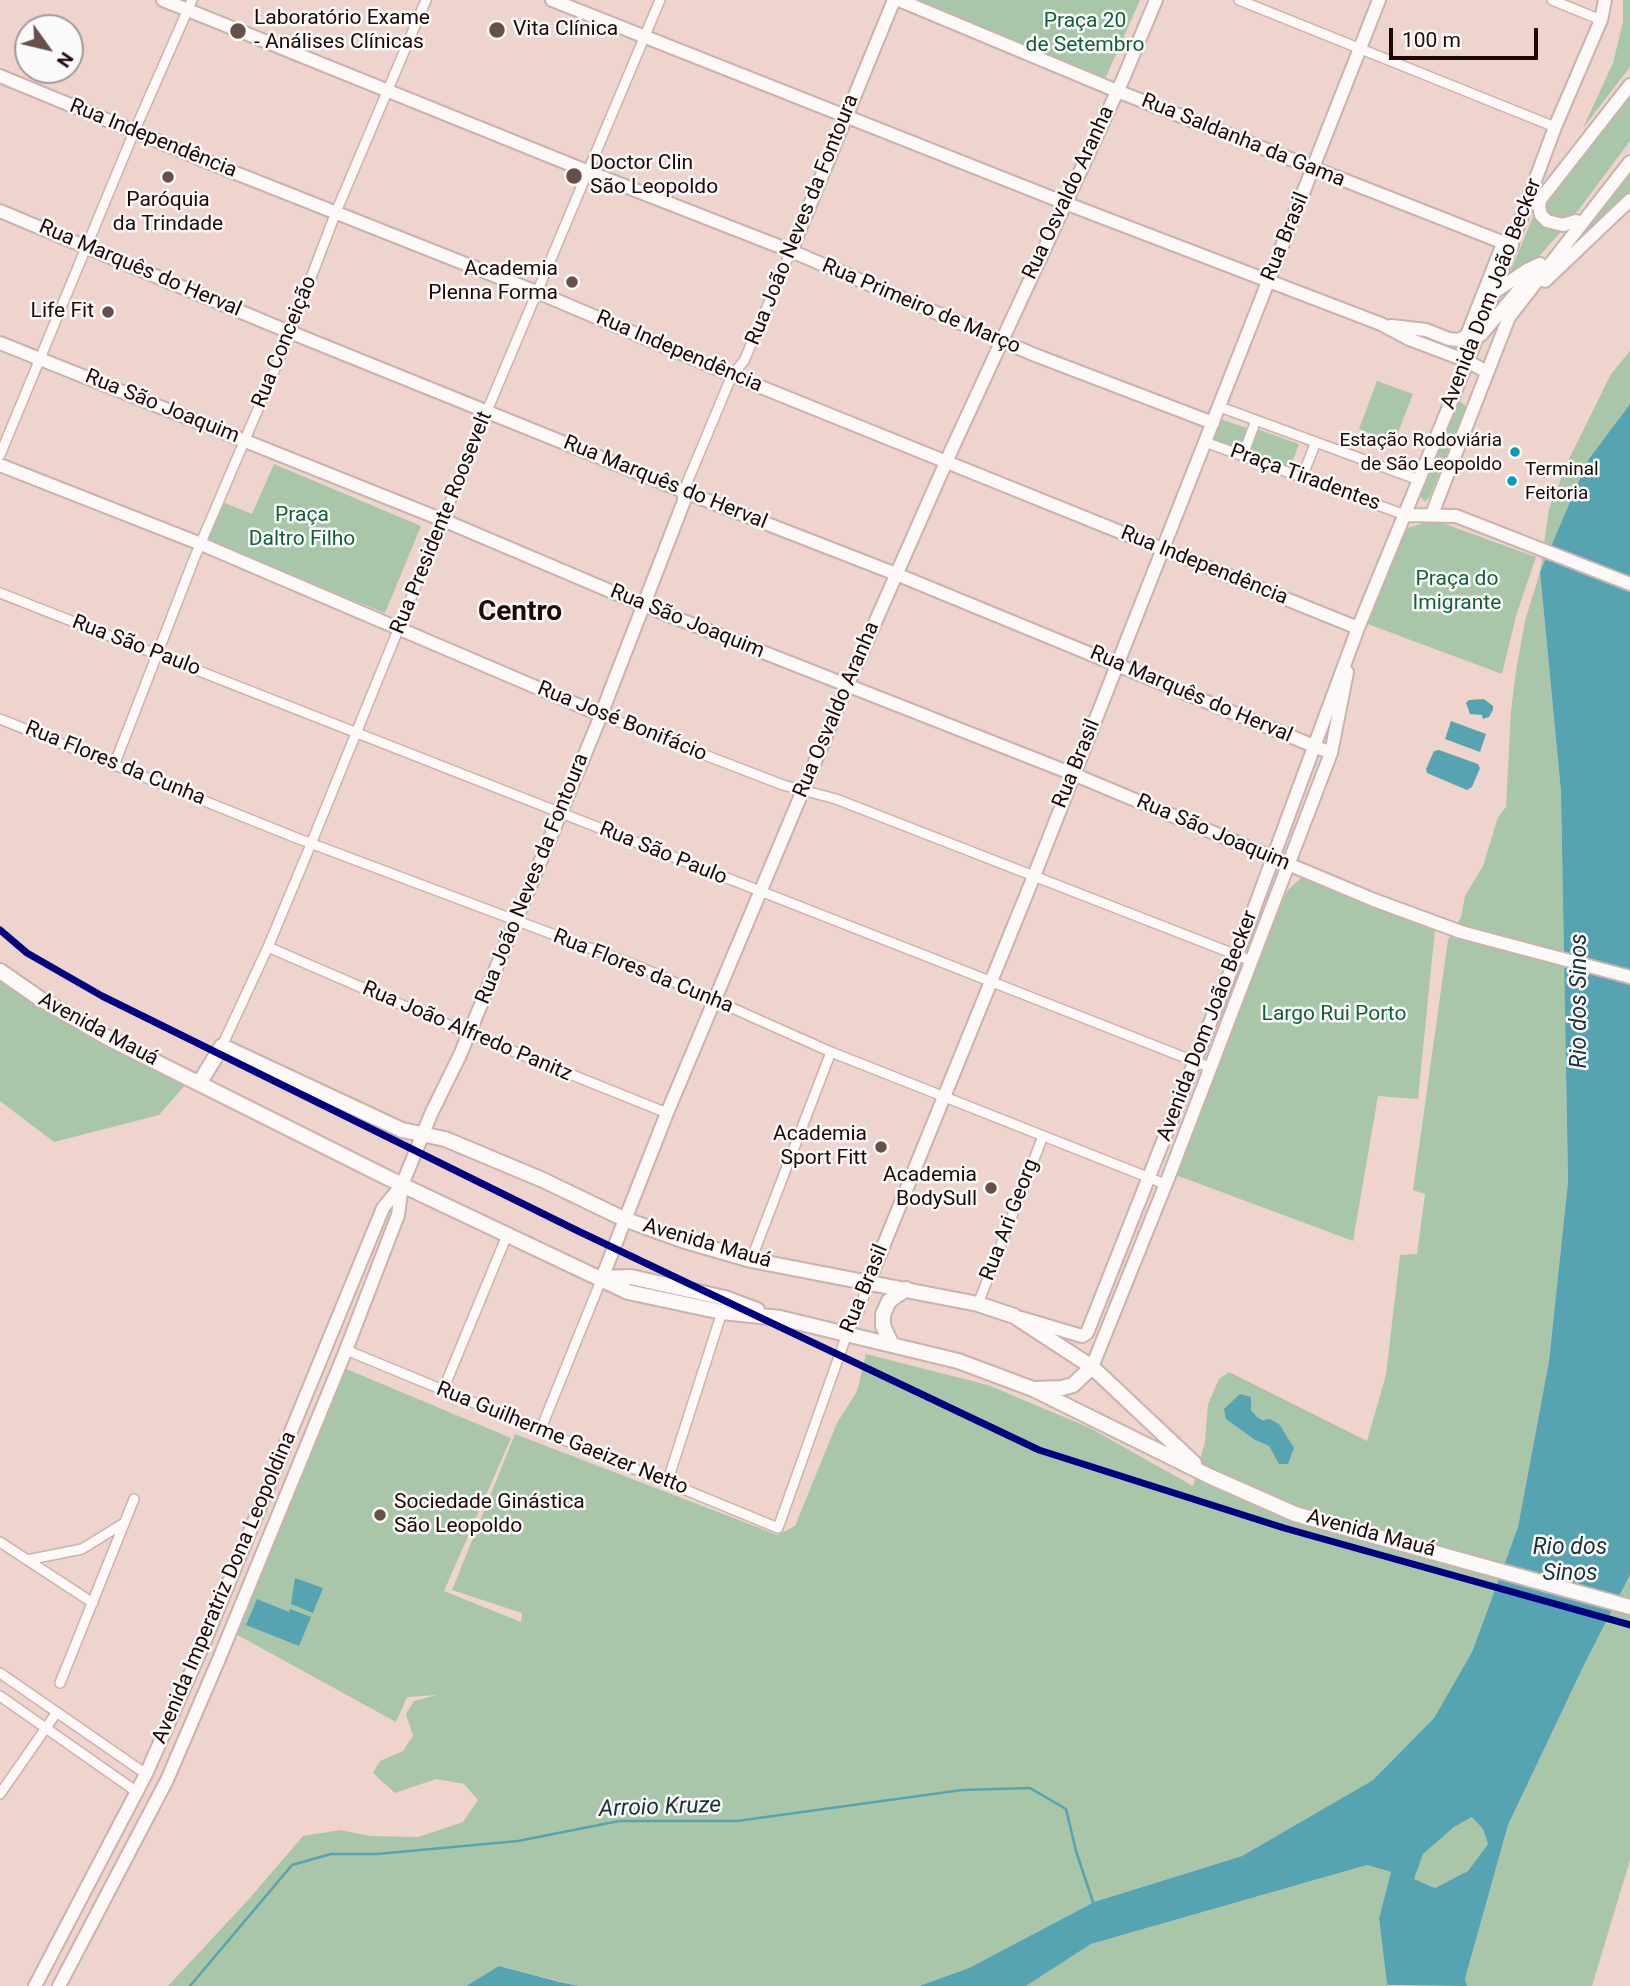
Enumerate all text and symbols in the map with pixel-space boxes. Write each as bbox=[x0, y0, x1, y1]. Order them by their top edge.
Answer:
place label: Laboratório Exame - Análises Clínicas bbox=[254, 6, 430, 56]
park label: Praça 20 de Setembro bbox=[1026, 9, 1144, 59]
north arrow bbox=[14, 14, 84, 84]
scale bar bbox=[1392, 14, 1541, 58]
place label: Vita Clínica bbox=[513, 17, 618, 43]
marker: Vita Clínica bbox=[487, 20, 507, 40]
marker: Laboratório Exame - Análises Clínicas bbox=[228, 21, 248, 41]
text: 100 m bbox=[1402, 28, 1461, 52]
text: N bbox=[52, 48, 78, 72]
street label: Rua Saldanha da Gama bbox=[1138, 89, 1348, 193]
street label: Rua João Neves da Fontoura bbox=[741, 91, 865, 349]
street label: Rua Independência bbox=[66, 94, 240, 184]
street label: Rua Osvaldo Aranha bbox=[1018, 102, 1120, 284]
place label: Doctor Clin São Leopoldo bbox=[590, 151, 718, 201]
marker: Doctor Clin São Leopoldo bbox=[564, 166, 584, 186]
marker: Paróquia da Trindade bbox=[160, 169, 176, 185]
street label: Avenida Dom João Becker bbox=[1436, 175, 1548, 413]
place label: Paróquia da Trindade bbox=[113, 188, 223, 238]
street label: Rua Brasil bbox=[1257, 189, 1315, 285]
street label: Rua Marquês do Herval bbox=[35, 215, 245, 323]
street label: Rua Primeiro de Março bbox=[818, 254, 1024, 360]
place label: Academia Plenna Forma bbox=[428, 257, 558, 307]
street label: Rua Conceição bbox=[247, 272, 323, 412]
marker: Academia Plenna Forma bbox=[564, 274, 580, 290]
place label: Life Fit bbox=[31, 299, 94, 325]
marker: Life Fit bbox=[100, 304, 116, 320]
street label: Rua Independência bbox=[592, 306, 766, 398]
street label: Rua São Joaquim bbox=[81, 365, 243, 449]
street label: Rua Presidente Roosevelt bbox=[386, 408, 498, 638]
place label: Estação Rodoviária de São Leopoldo bbox=[1340, 430, 1502, 474]
street label: Rua Marquês do Herval bbox=[559, 431, 771, 535]
street label: Praça Tiradentes bbox=[1226, 439, 1384, 517]
marker: Estação Rodoviária de São Leopoldo bbox=[1508, 445, 1522, 459]
place label: Terminal Feitoria bbox=[1525, 459, 1599, 503]
marker: Terminal Feitoria bbox=[1505, 474, 1519, 488]
park label: Praça Daltro Filho bbox=[249, 503, 355, 553]
street label: Rua Independência bbox=[1117, 521, 1291, 611]
park label: Praça do Imigrante bbox=[1413, 567, 1501, 617]
street label: Rua São Joaquim bbox=[606, 580, 768, 664]
district label: Centro bbox=[478, 596, 562, 630]
street label: Rua São Paulo bbox=[68, 610, 204, 682]
street label: Rua Osvaldo Aranha bbox=[789, 618, 885, 802]
street label: Rua Marquês do Herval bbox=[1086, 641, 1296, 749]
street label: Rua José Bonifácio bbox=[534, 677, 710, 767]
street label: Rua Flores da Cunha bbox=[21, 716, 209, 812]
street label: Rua Brasil bbox=[1048, 716, 1106, 812]
street label: Rua João Neves da Fontoura bbox=[471, 750, 595, 1008]
street label: Rua São Joaquim bbox=[1132, 789, 1294, 877]
street label: Rua São Paulo bbox=[595, 817, 731, 891]
street label: Avenida Dom João Becker bbox=[1152, 907, 1264, 1145]
street label: Rua Flores da Cunha bbox=[549, 924, 737, 1020]
water label: Rio dos Sinos bbox=[1566, 933, 1594, 1069]
street label: Rua João Alfredo Panitz bbox=[358, 976, 576, 1088]
street label: Avenida Mauá bbox=[34, 988, 162, 1072]
park label: Largo Rui Porto bbox=[1262, 1002, 1406, 1028]
place label: Academia Sport Fitt bbox=[773, 1122, 867, 1172]
marker: Academia Sport Fitt bbox=[873, 1139, 889, 1155]
street label: Rua Ari Georg bbox=[975, 1156, 1045, 1284]
place label: Academia BodySull bbox=[883, 1163, 977, 1213]
marker: Academia BodySull bbox=[983, 1180, 999, 1196]
street label: Avenida Mauá bbox=[640, 1214, 774, 1274]
street label: Rua Brasil bbox=[836, 1241, 894, 1337]
street label: Rua Guilherme Gaeizer Netto bbox=[433, 1377, 691, 1501]
street label: Avenida Imperatriz Dona Leopoldina bbox=[148, 1428, 302, 1748]
place label: Sociedade Ginástica São Leopoldo bbox=[394, 1490, 585, 1540]
street label: Avenida Mauá bbox=[1304, 1505, 1438, 1563]
marker: Sociedade Ginástica São Leopoldo bbox=[372, 1507, 388, 1523]
water label: Rio dos Sinos bbox=[1533, 1534, 1607, 1588]
water label: Arroio Kruze bbox=[598, 1792, 722, 1824]

